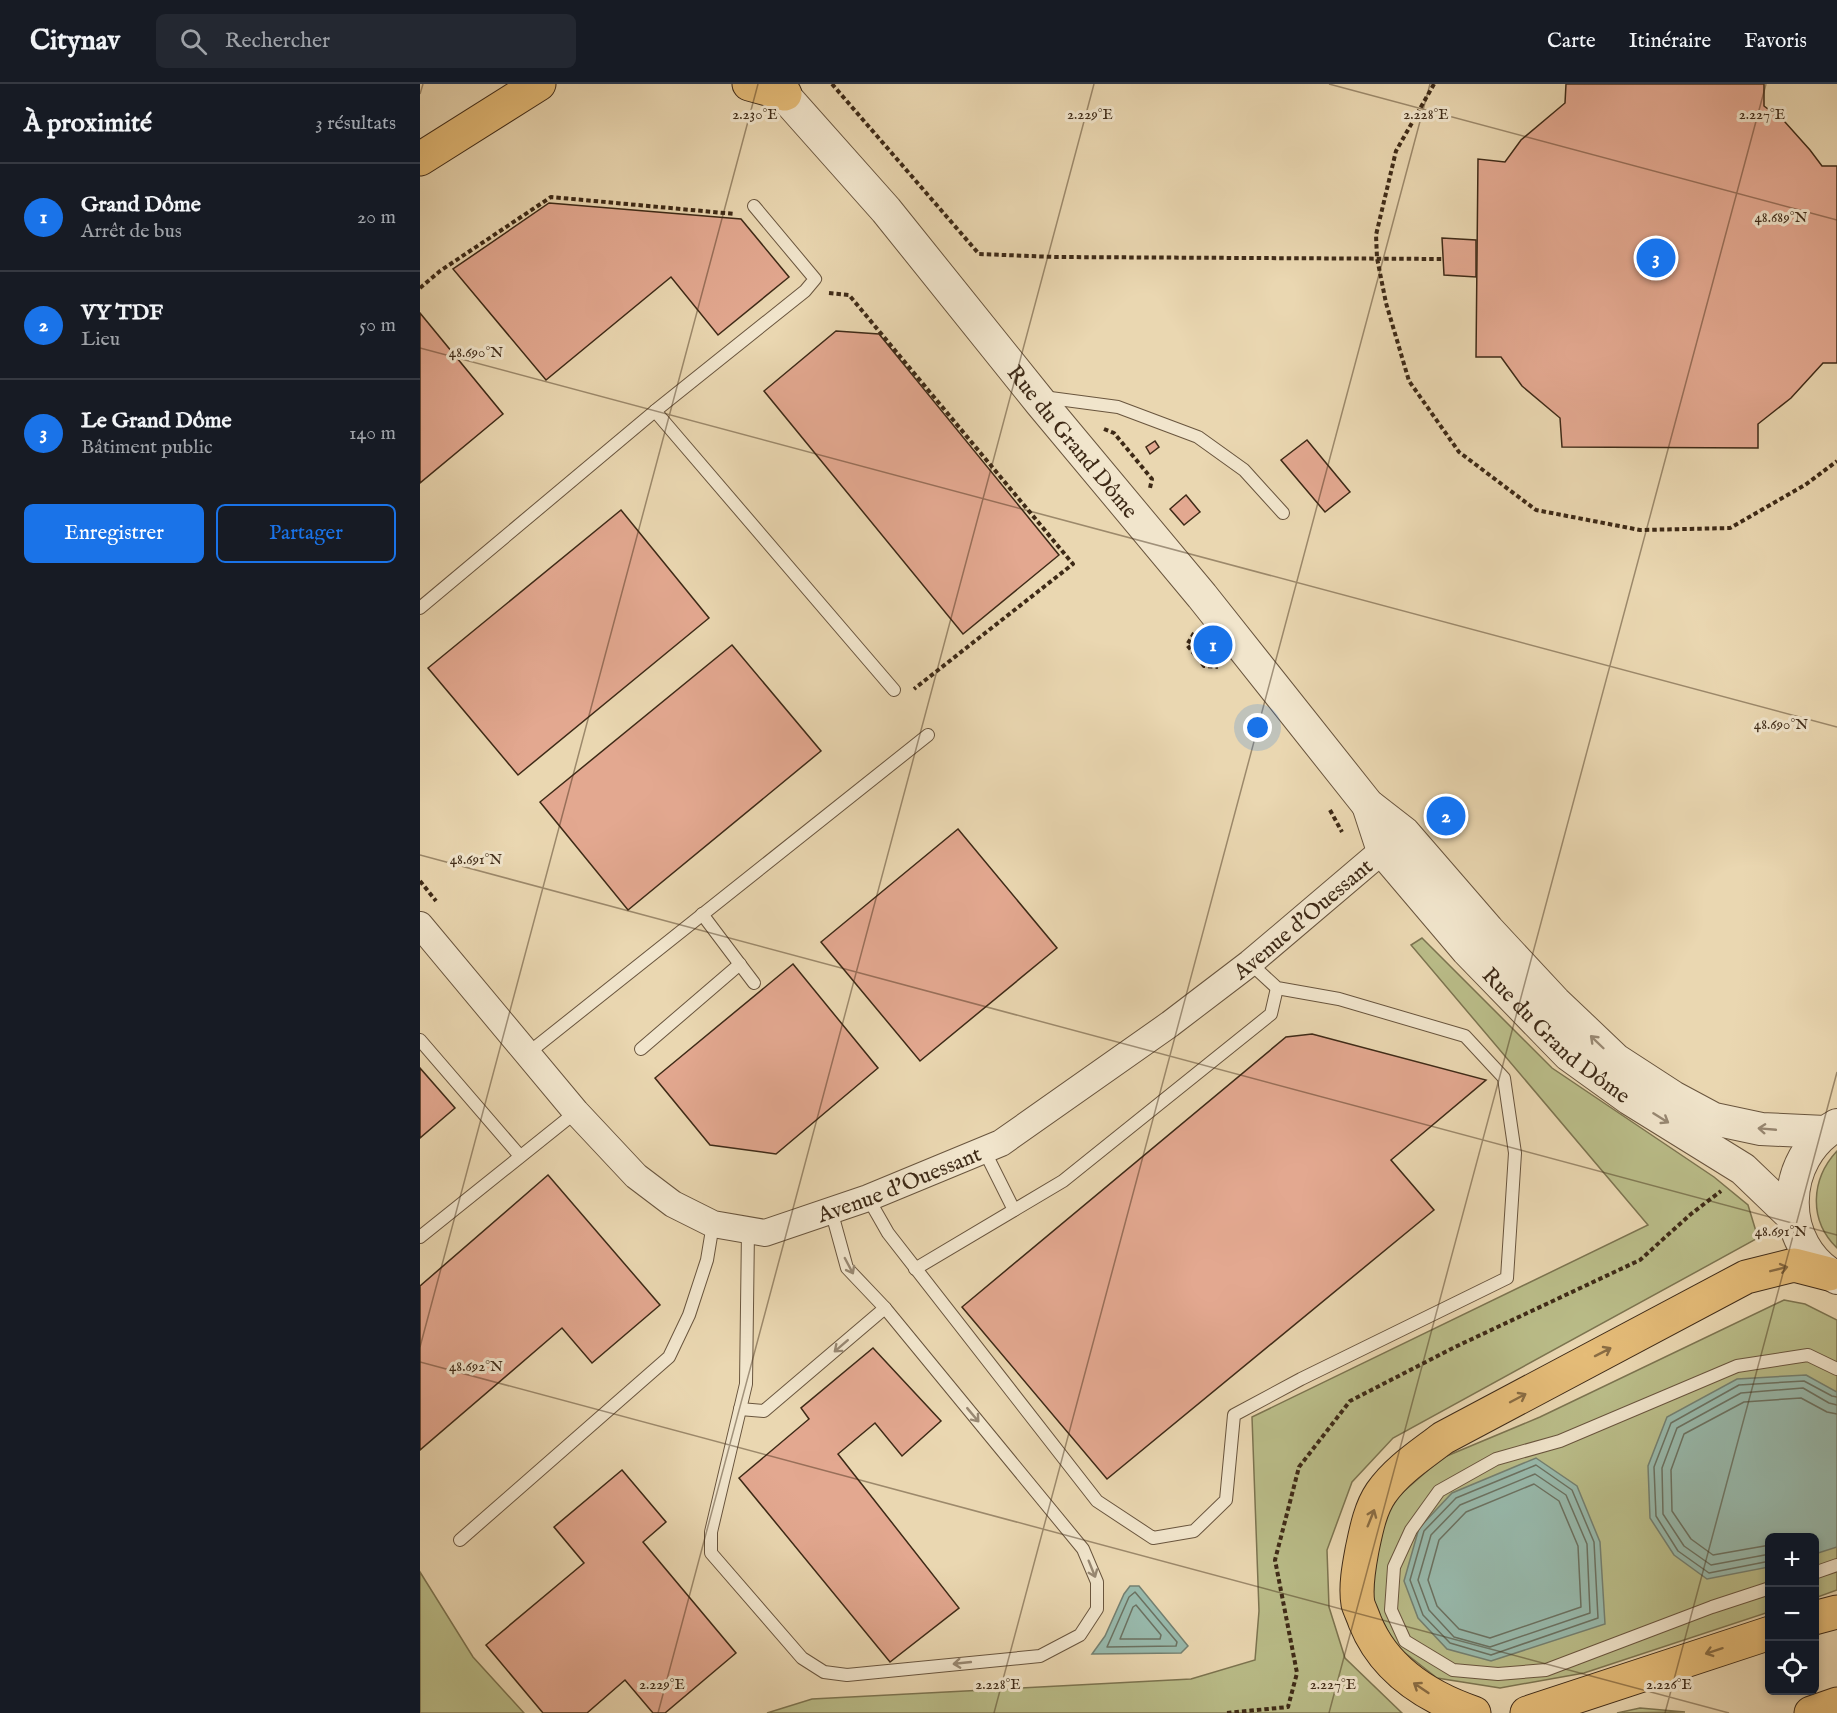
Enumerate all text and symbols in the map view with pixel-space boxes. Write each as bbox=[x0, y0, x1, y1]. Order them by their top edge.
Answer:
search box bbox=[156, 14, 576, 68]
text: Citynav bbox=[30, 24, 120, 59]
icon: search bbox=[177, 25, 210, 58]
text: Rechercher bbox=[225, 27, 330, 55]
text: Carte bbox=[1547, 28, 1596, 55]
text: Itinéraire bbox=[1629, 28, 1711, 55]
text: Favoris bbox=[1744, 28, 1807, 55]
text: 2.230°E bbox=[732, 105, 778, 124]
text: 2.229°E bbox=[1067, 105, 1113, 124]
text: 2.228°E bbox=[1403, 105, 1449, 124]
text: 2.227°E bbox=[1739, 105, 1785, 124]
text: À proximité bbox=[24, 107, 152, 140]
text: 3 résultats bbox=[315, 111, 396, 136]
text: Grand Dôme bbox=[81, 191, 201, 219]
text: 1 bbox=[40, 205, 47, 230]
text: 20 m bbox=[357, 205, 396, 230]
text: 48.689°N bbox=[1755, 208, 1807, 227]
text: Arrêt de bus bbox=[81, 219, 182, 244]
pin: 3 bbox=[1636, 236, 1676, 280]
text: VY TDF bbox=[81, 299, 163, 327]
text: 2 bbox=[39, 313, 48, 338]
text: 50 m bbox=[359, 313, 396, 338]
text: Lieu bbox=[81, 327, 120, 352]
text: 48.690°N bbox=[449, 343, 503, 362]
street label: Rue du Grand Dôme bbox=[1000, 360, 1143, 525]
text: Le Grand Dôme bbox=[81, 407, 232, 435]
text: 3 bbox=[40, 421, 47, 446]
text: 140 m bbox=[349, 421, 396, 446]
text: Bâtiment public bbox=[81, 435, 213, 460]
button: Enregistrer bbox=[24, 504, 204, 563]
button: Partager bbox=[216, 504, 396, 563]
pin: 1 bbox=[1194, 622, 1232, 668]
your location bbox=[1243, 713, 1272, 742]
text: 48.690°N bbox=[1754, 715, 1808, 734]
pin: 2 bbox=[1426, 794, 1466, 838]
text: 48.691°N bbox=[450, 850, 502, 869]
street label: Avenue d'Ouessant bbox=[1228, 853, 1379, 987]
street label: Rue du Grand Dôme bbox=[1475, 962, 1635, 1111]
one-way arrow bbox=[1589, 1035, 1604, 1049]
one-way arrow bbox=[1652, 1113, 1669, 1125]
one-way arrow bbox=[1758, 1123, 1778, 1134]
street label: Avenue d'Ouessant bbox=[813, 1141, 986, 1230]
text: 48.691°N bbox=[1755, 1222, 1807, 1241]
one-way arrow bbox=[843, 1257, 855, 1274]
one-way arrow bbox=[1769, 1262, 1788, 1274]
one-way arrow bbox=[833, 1340, 849, 1353]
one-way arrow bbox=[1594, 1346, 1612, 1358]
text: 48.692°N bbox=[449, 1357, 503, 1376]
one-way arrow bbox=[1508, 1392, 1526, 1403]
one-way arrow bbox=[966, 1407, 980, 1422]
one-way arrow bbox=[1366, 1509, 1377, 1528]
map controls bbox=[1765, 1533, 1819, 1695]
button: + bbox=[1765, 1533, 1819, 1587]
one-way arrow bbox=[1087, 1559, 1098, 1578]
button: − bbox=[1765, 1587, 1819, 1641]
button: locate bbox=[1765, 1641, 1819, 1695]
one-way arrow bbox=[1705, 1647, 1724, 1658]
one-way arrow bbox=[953, 1658, 973, 1669]
text: 2.229°E bbox=[639, 1675, 685, 1694]
text: 2.228°E bbox=[975, 1675, 1021, 1694]
text: 2.227°E bbox=[1310, 1675, 1356, 1694]
text: 2.226°E bbox=[1646, 1675, 1692, 1694]
one-way arrow bbox=[1413, 1682, 1430, 1694]

